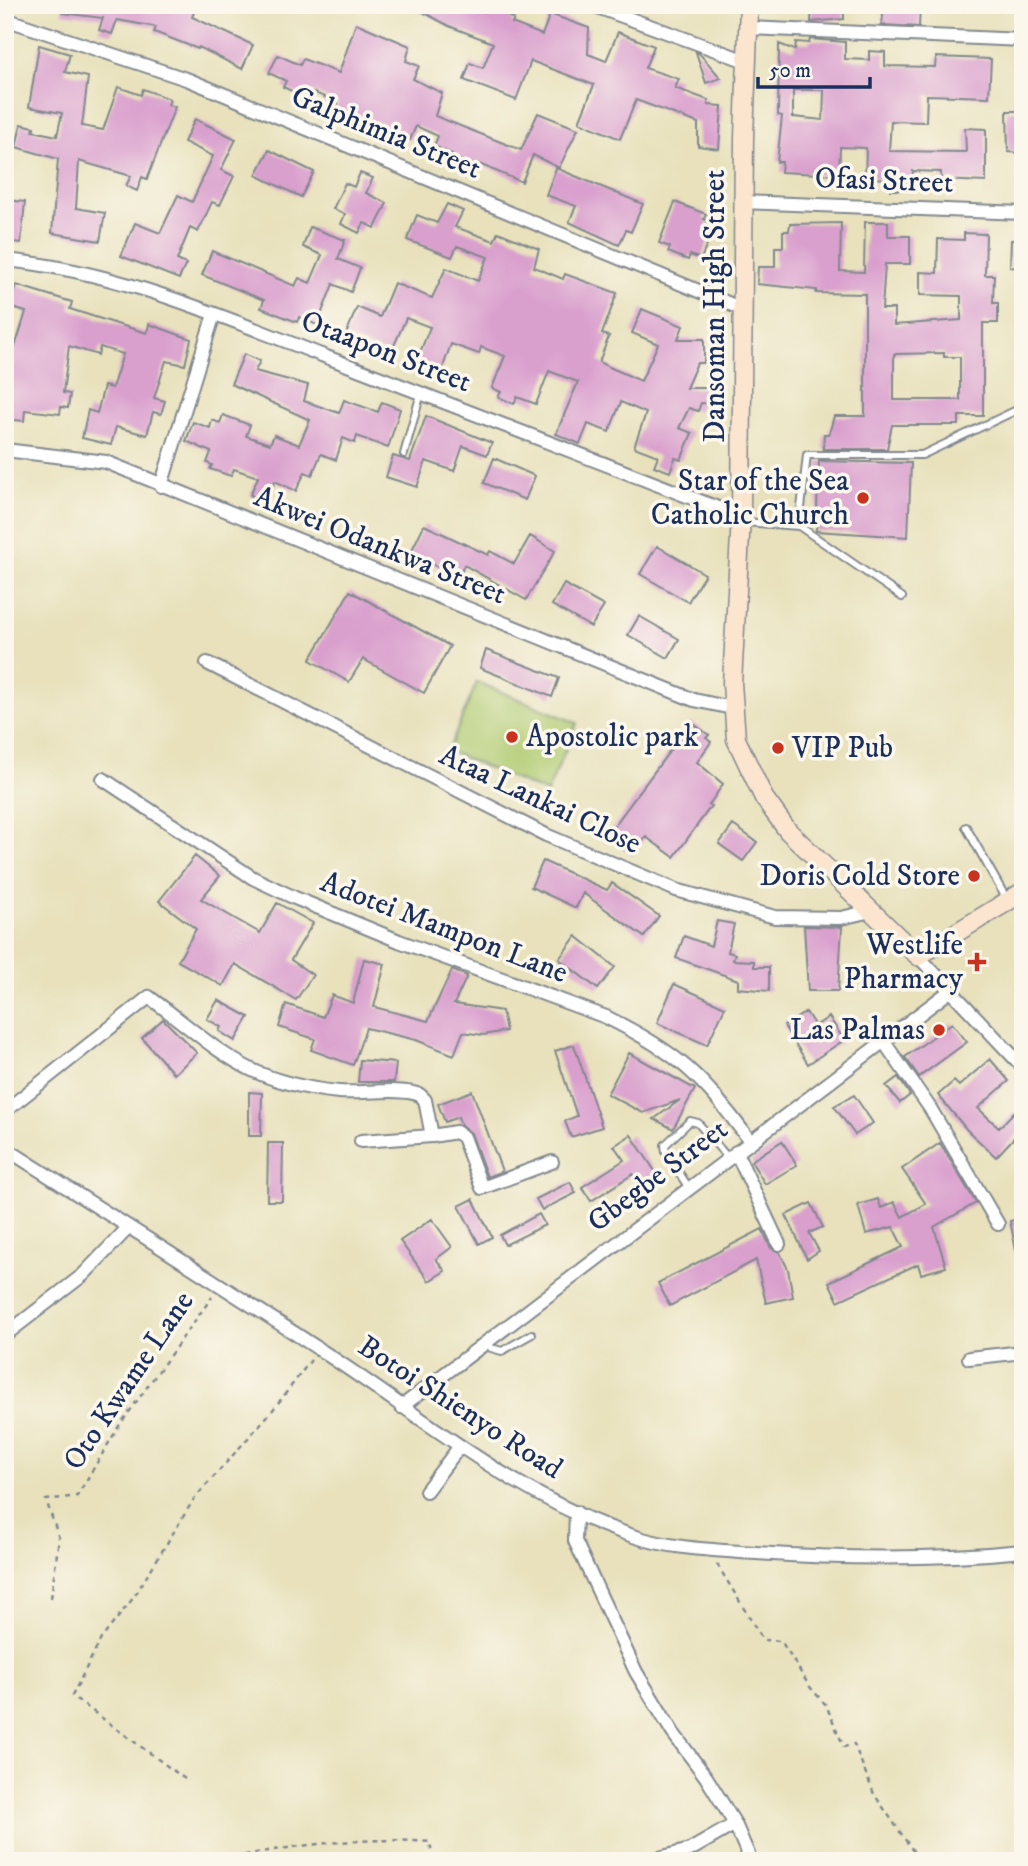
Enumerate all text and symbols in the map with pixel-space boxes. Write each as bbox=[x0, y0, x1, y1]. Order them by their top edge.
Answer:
scale bar bbox=[758, 46, 870, 90]
text: 50 m bbox=[769, 58, 811, 84]
street label: Galphimia Street bbox=[286, 78, 486, 188]
street label: Ofasi Street bbox=[814, 160, 954, 202]
street label: Dansoman High Street bbox=[697, 169, 734, 443]
street label: Otaapon Street bbox=[296, 303, 476, 401]
place label: Star of the Sea Catholic Church bbox=[651, 463, 849, 534]
street label: Akwei Odankwa Street bbox=[249, 479, 511, 613]
marker: Star of the Sea Catholic Church bbox=[855, 490, 871, 506]
place label: Apostolic park bbox=[526, 719, 699, 756]
marker: Apostolic park bbox=[504, 729, 520, 745]
place label: VIP Pub bbox=[791, 730, 893, 767]
street label: Ataa Lankai Close bbox=[433, 737, 647, 863]
marker: VIP Pub bbox=[770, 740, 786, 756]
place label: Doris Cold Store bbox=[760, 858, 960, 895]
street label: Adotei Mampon Lane bbox=[315, 864, 573, 992]
marker: Doris Cold Store bbox=[966, 868, 982, 884]
place label: Westlife Pharmacy bbox=[843, 927, 964, 998]
marker: Westlife Pharmacy bbox=[969, 954, 985, 970]
place label: Las Palmas bbox=[790, 1012, 925, 1049]
marker: Las Palmas bbox=[931, 1022, 947, 1038]
street label: Gbegbe Street bbox=[581, 1111, 735, 1241]
street label: Oto Kwame Lane bbox=[56, 1285, 202, 1477]
street label: Botoi Shienyo Road bbox=[351, 1328, 569, 1488]

